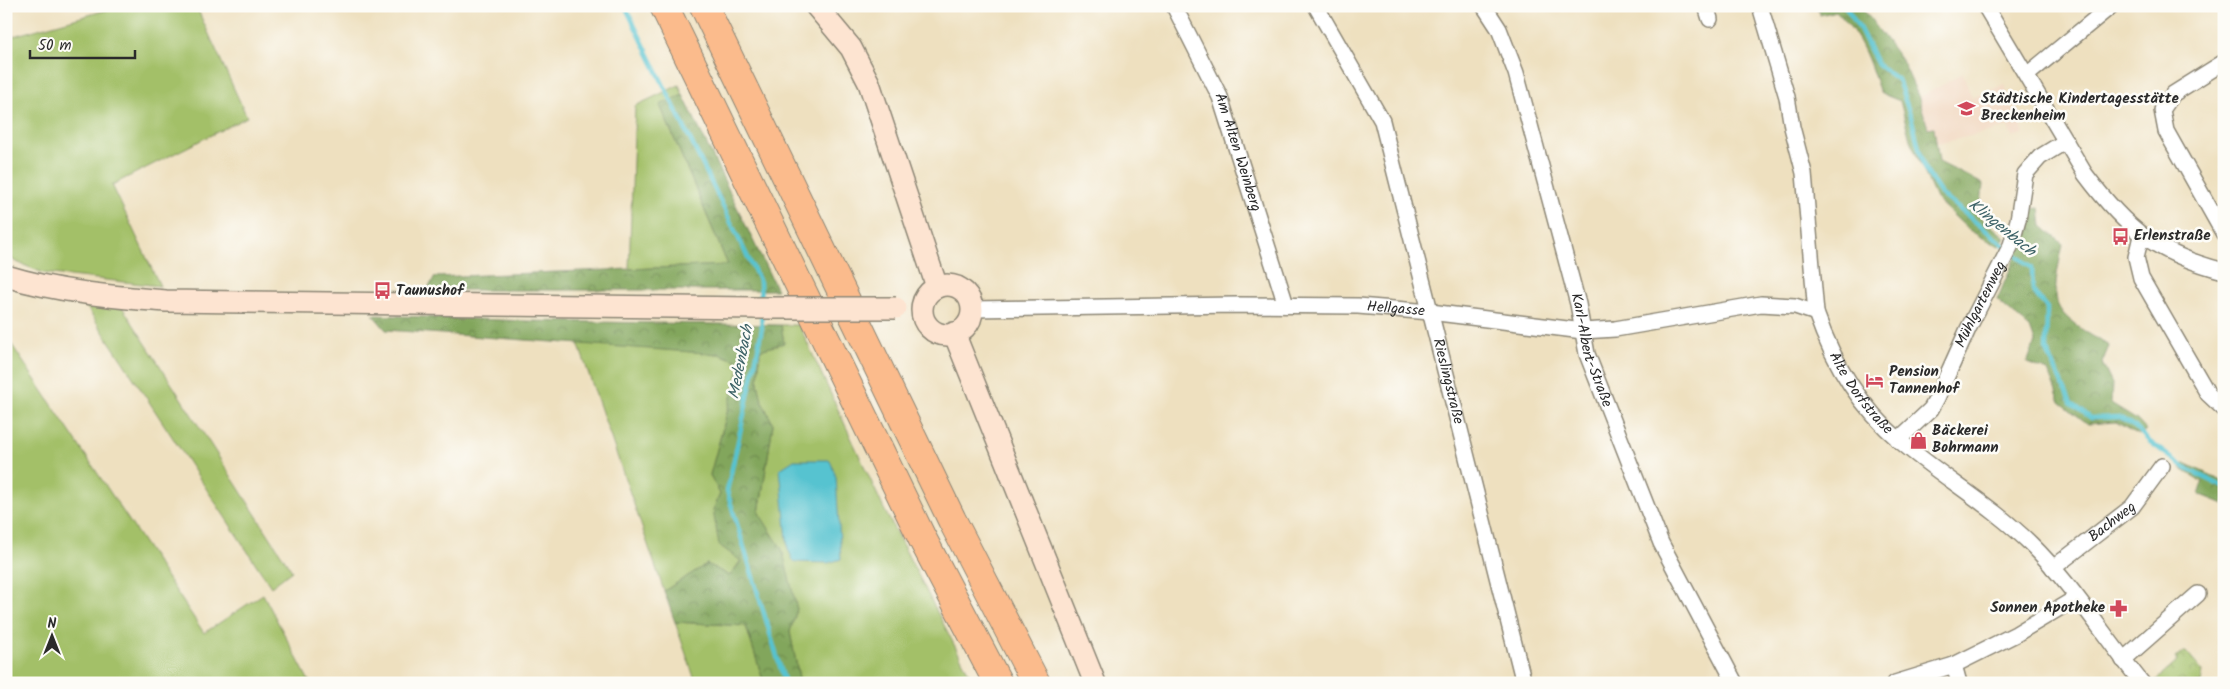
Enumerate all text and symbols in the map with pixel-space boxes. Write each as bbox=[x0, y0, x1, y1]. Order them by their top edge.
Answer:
scale bar bbox=[30, 28, 135, 60]
text: 50 m bbox=[38, 34, 72, 58]
place label: Städtische Kindertagesstätte Breckenheim bbox=[1981, 87, 2180, 128]
street label: Am Alten Weinberg bbox=[1207, 90, 1268, 215]
school or university icon: Städtische Kindertagesstätte Breckenheim bbox=[1957, 98, 1977, 118]
water label: Klingenbach bbox=[1963, 193, 2042, 264]
place label: Erlenstraße bbox=[2134, 224, 2211, 248]
bus stop icon: Erlenstraße bbox=[2110, 226, 2130, 246]
street label: Mühlgartenweg bbox=[1949, 257, 2013, 352]
place label: Taunushof bbox=[396, 279, 465, 303]
bus stop icon: Taunushof bbox=[372, 281, 392, 301]
street label: Karl-Albert-Straße bbox=[1564, 290, 1619, 411]
street label: Hellgasse bbox=[1366, 295, 1426, 324]
water label: Medenbach bbox=[722, 321, 761, 401]
street label: Rieslingstraße bbox=[1425, 336, 1470, 427]
street label: Alte Dorfstraße bbox=[1822, 348, 1899, 441]
place label: Pension Tannenhof bbox=[1889, 360, 1960, 401]
hotel icon: Pension Tannenhof bbox=[1865, 371, 1885, 391]
place label: Bäckerei Bohrmann bbox=[1932, 419, 1999, 460]
shop icon: Bäckerei Bohrmann bbox=[1908, 430, 1928, 450]
street label: Bachweg bbox=[2083, 496, 2142, 549]
place label: Sonnen Apotheke bbox=[1990, 596, 2106, 620]
pharmacy icon: Sonnen Apotheke bbox=[2109, 598, 2129, 618]
north arrow bbox=[28, 612, 78, 662]
text: N bbox=[48, 613, 57, 635]

